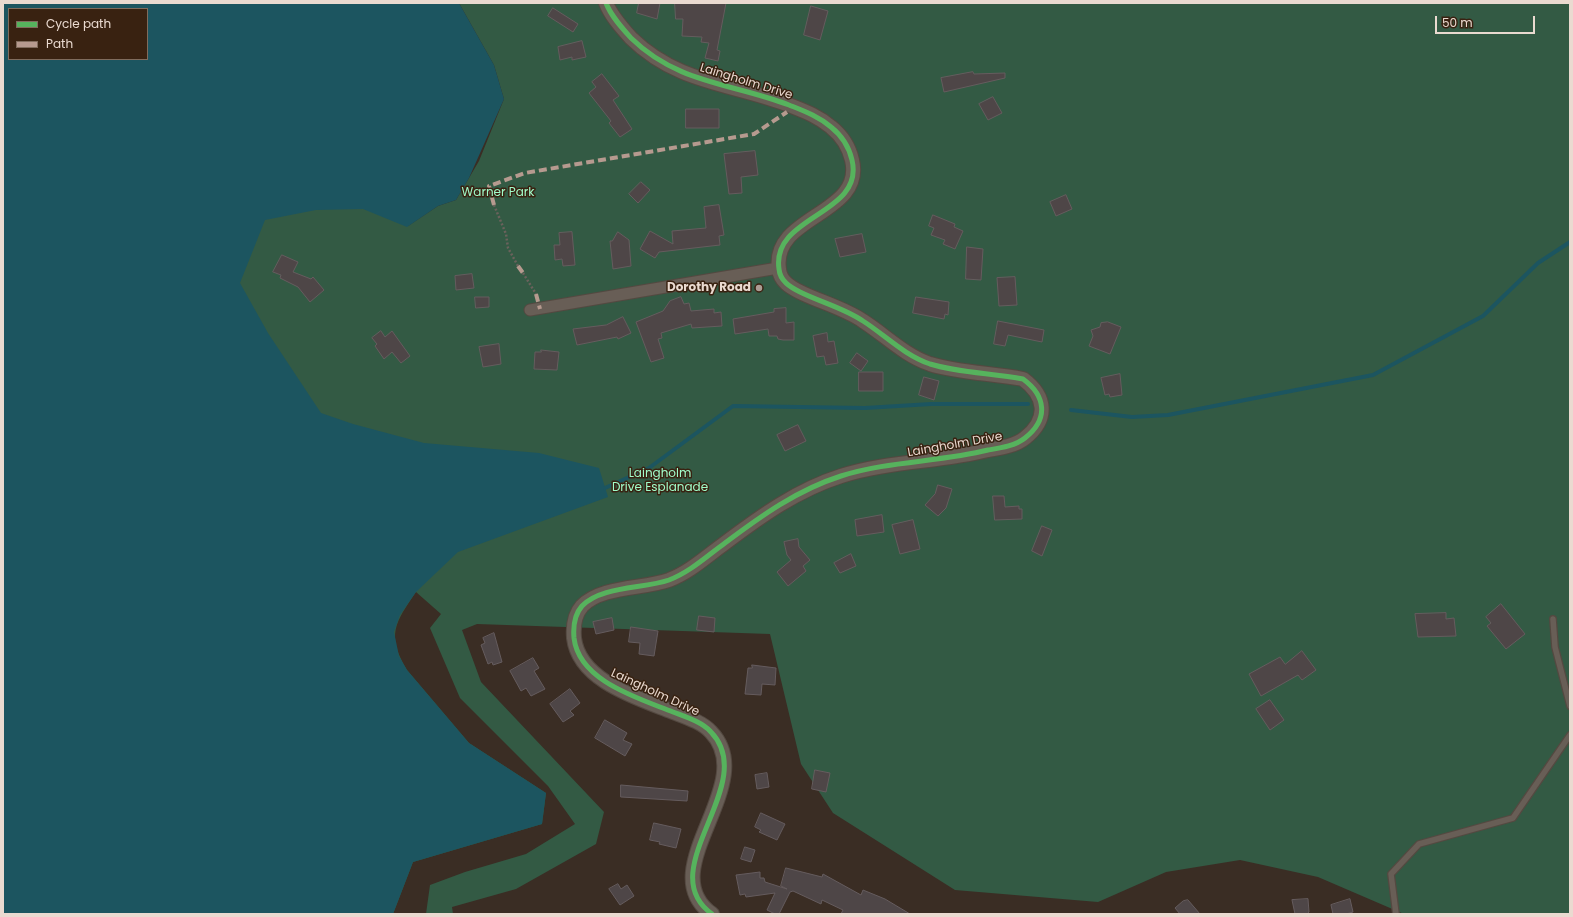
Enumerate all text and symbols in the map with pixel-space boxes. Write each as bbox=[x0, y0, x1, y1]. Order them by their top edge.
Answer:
legend bbox=[8, 8, 148, 60]
scale bar bbox=[1437, 8, 1537, 34]
text: 50 m bbox=[1442, 14, 1473, 31]
text: Cycle path bbox=[46, 15, 111, 32]
text: Path bbox=[46, 35, 73, 52]
street label: Laingholm Drive bbox=[698, 61, 794, 103]
park label: Warner Park bbox=[462, 186, 534, 200]
place label: Dorothy Road bbox=[667, 281, 751, 295]
marker: Dorothy Road bbox=[754, 283, 764, 293]
street label: Laingholm Drive bbox=[906, 430, 1004, 460]
park label: Laingholm Drive Esplanade bbox=[612, 467, 708, 495]
street label: Laingholm Drive bbox=[608, 666, 702, 720]

